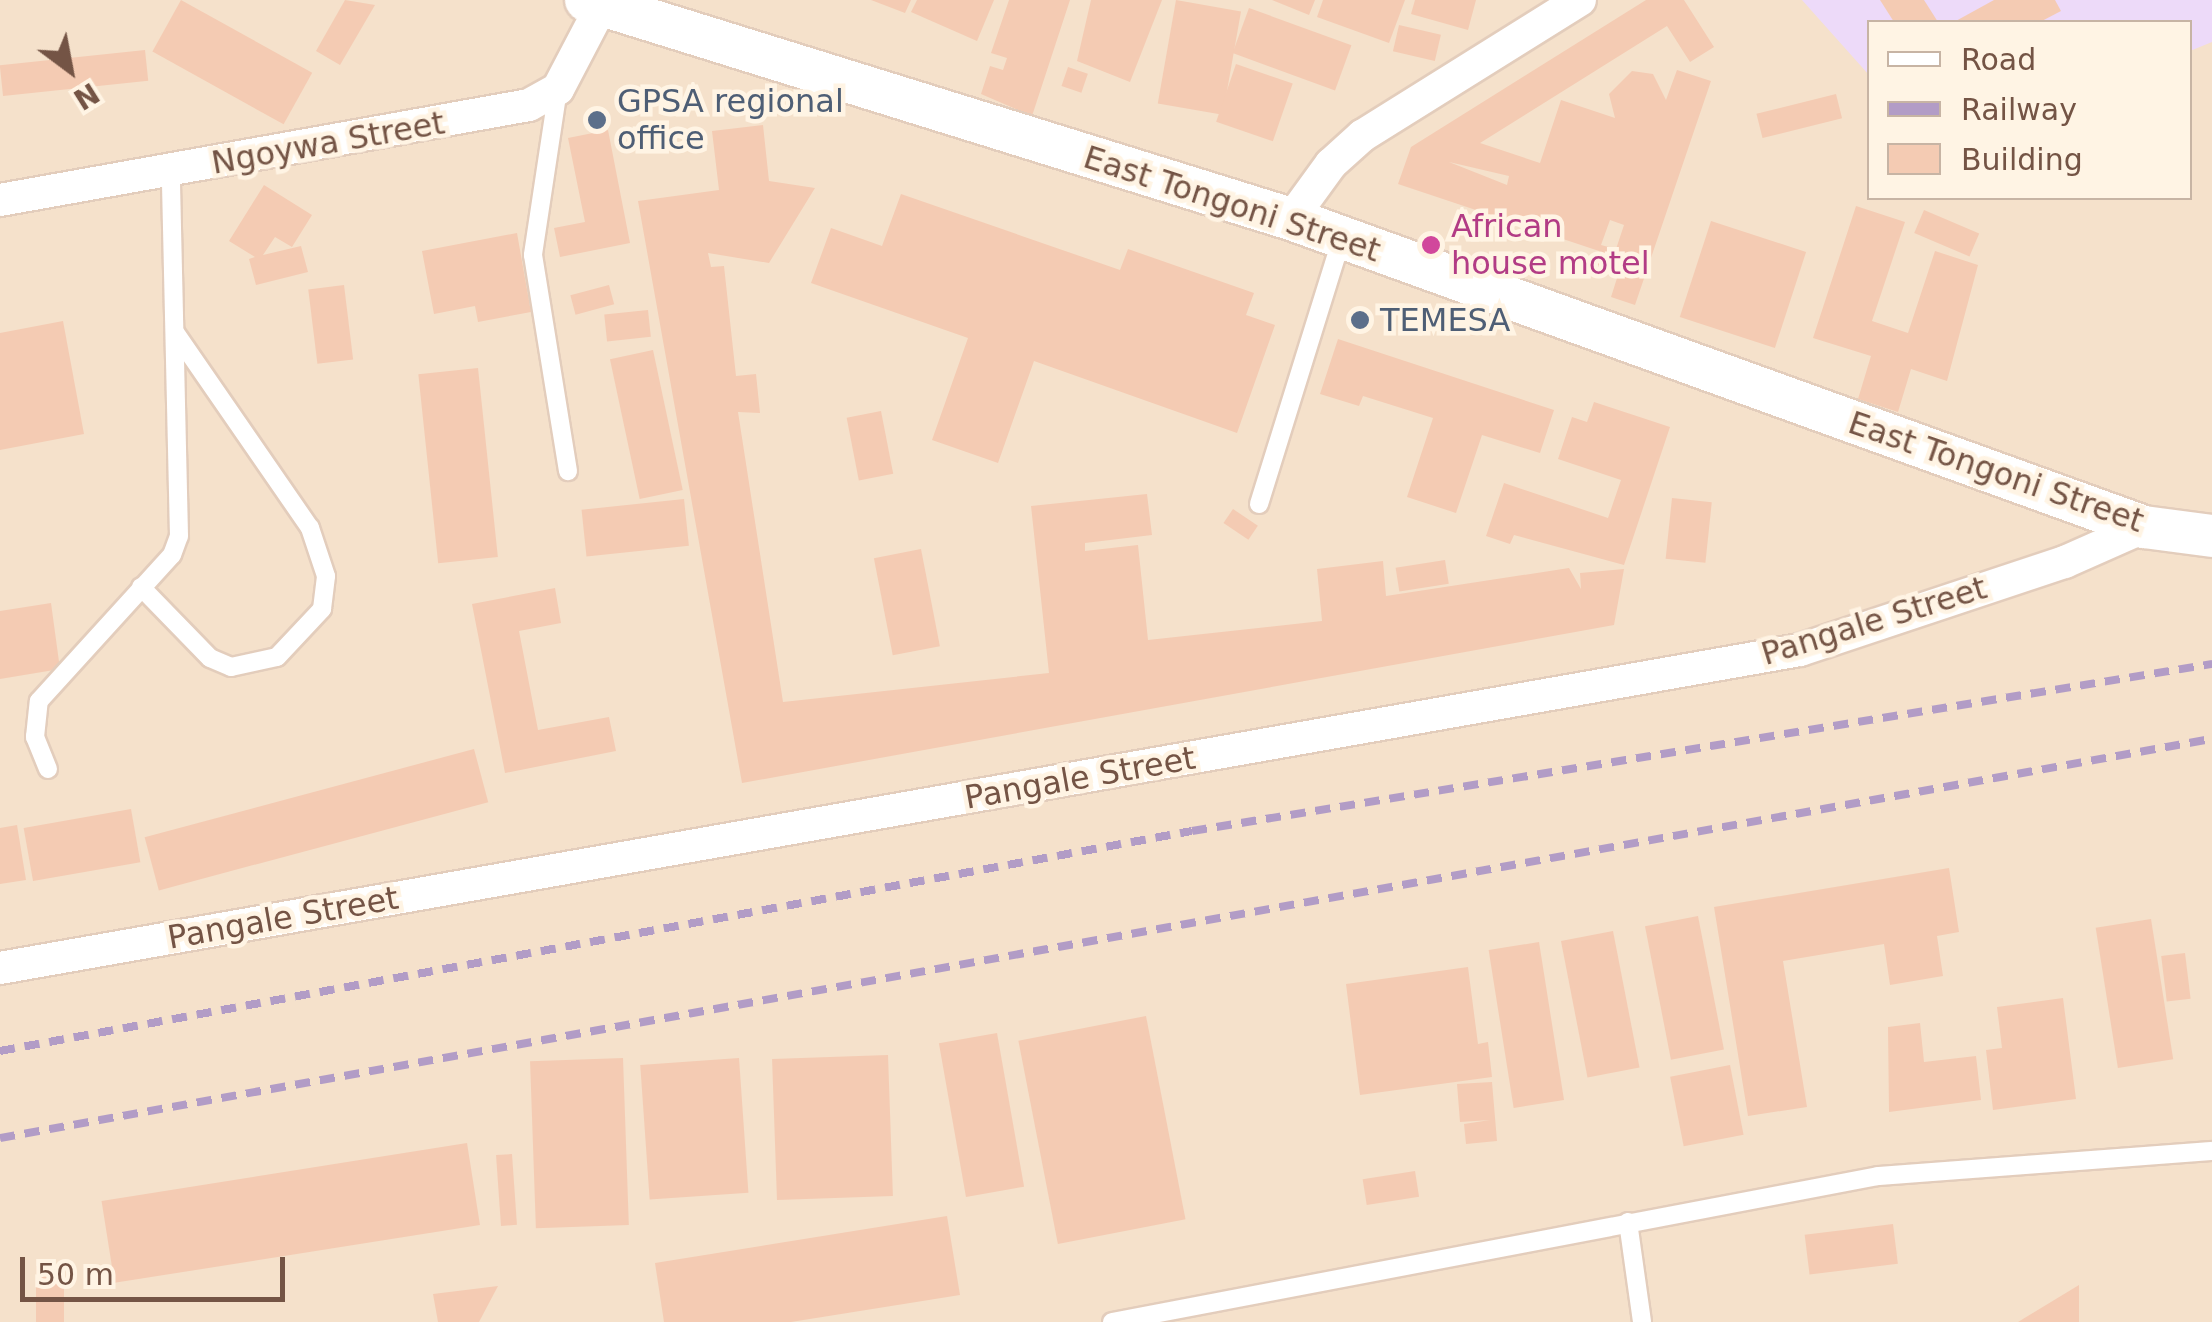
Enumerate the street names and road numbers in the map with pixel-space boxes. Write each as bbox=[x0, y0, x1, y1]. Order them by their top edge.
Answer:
street label: Ngoywa Street bbox=[208, 104, 448, 182]
street label: East Tongoni Street bbox=[1079, 138, 1385, 270]
street label: East Tongoni Street bbox=[1843, 403, 2149, 541]
street label: Pangale Street bbox=[1757, 568, 1991, 674]
street label: Pangale Street bbox=[962, 739, 1198, 817]
street label: Pangale Street bbox=[165, 879, 401, 957]

